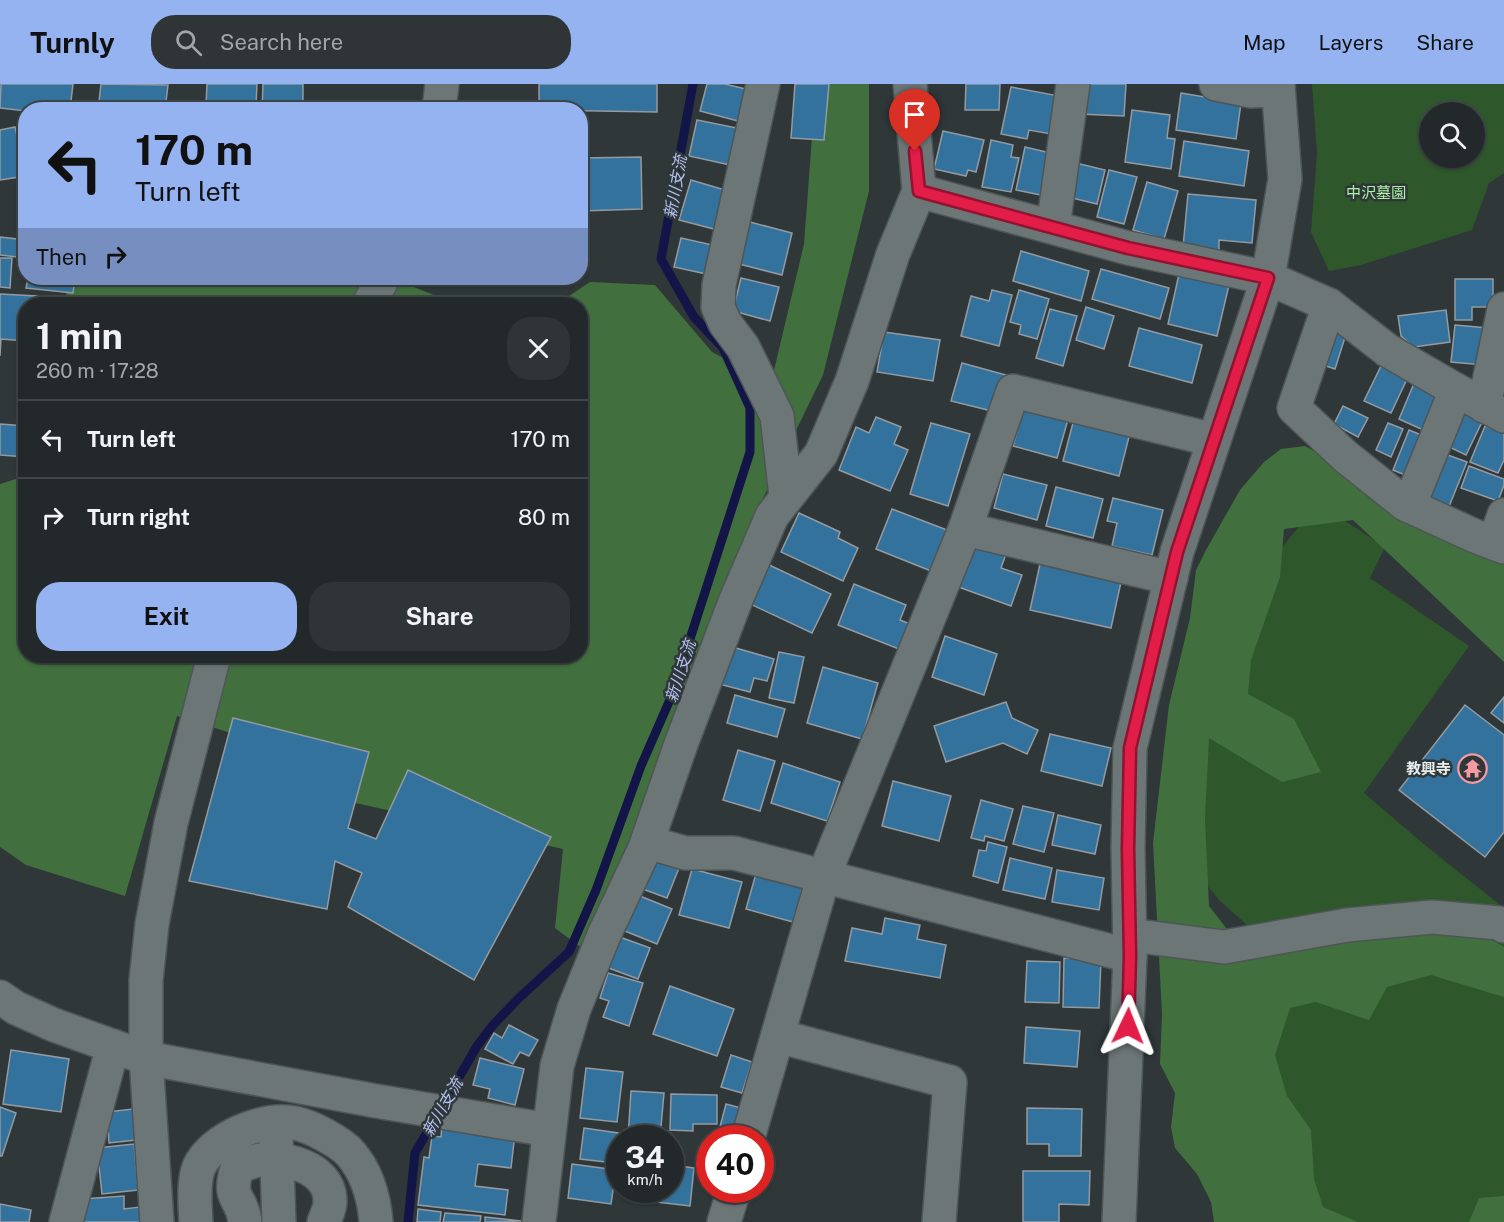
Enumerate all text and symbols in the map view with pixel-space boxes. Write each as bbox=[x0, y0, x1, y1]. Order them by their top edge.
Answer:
search box bbox=[151, 15, 571, 69]
text: Turnly bbox=[30, 26, 115, 59]
icon: search bbox=[172, 26, 205, 59]
text: Search here bbox=[220, 29, 343, 55]
text: Map bbox=[1243, 30, 1286, 55]
text: Layers bbox=[1319, 30, 1383, 55]
text: Share bbox=[1416, 30, 1474, 55]
pin bbox=[889, 89, 940, 151]
icon: arrive bbox=[898, 98, 931, 131]
map controls bbox=[1419, 102, 1485, 168]
button: search bbox=[1419, 102, 1485, 168]
text: 170 m bbox=[135, 125, 253, 174]
icon: left bbox=[36, 126, 114, 204]
water label: 新川支流 bbox=[661, 151, 691, 220]
text: Turn left bbox=[135, 175, 241, 207]
park label: 中沢墓園 bbox=[1346, 184, 1406, 201]
icon: right bbox=[99, 240, 132, 273]
text: Then bbox=[36, 244, 87, 270]
text: 1 min bbox=[36, 315, 123, 357]
button: close bbox=[507, 317, 570, 380]
text: 260 m · 17:28 bbox=[36, 359, 159, 383]
icon: left bbox=[36, 423, 69, 456]
text: Turn left bbox=[87, 426, 176, 452]
text: 170 m bbox=[510, 426, 570, 452]
icon: right bbox=[36, 501, 69, 534]
text: Turn right bbox=[87, 504, 190, 530]
text: 80 m bbox=[518, 504, 570, 530]
button: Exit bbox=[36, 582, 297, 651]
button: Share bbox=[309, 582, 570, 651]
water label: 新川支流 bbox=[662, 635, 700, 705]
temple icon: 教興寺 bbox=[1456, 753, 1488, 785]
place label: 教興寺 bbox=[1406, 760, 1451, 777]
position arrow bbox=[1096, 994, 1160, 1058]
water label: 新川支流 bbox=[418, 1072, 468, 1140]
speed limit sign: 40 bbox=[696, 1125, 774, 1203]
text: 34 bbox=[625, 1139, 665, 1175]
text: km/h bbox=[627, 1171, 663, 1188]

